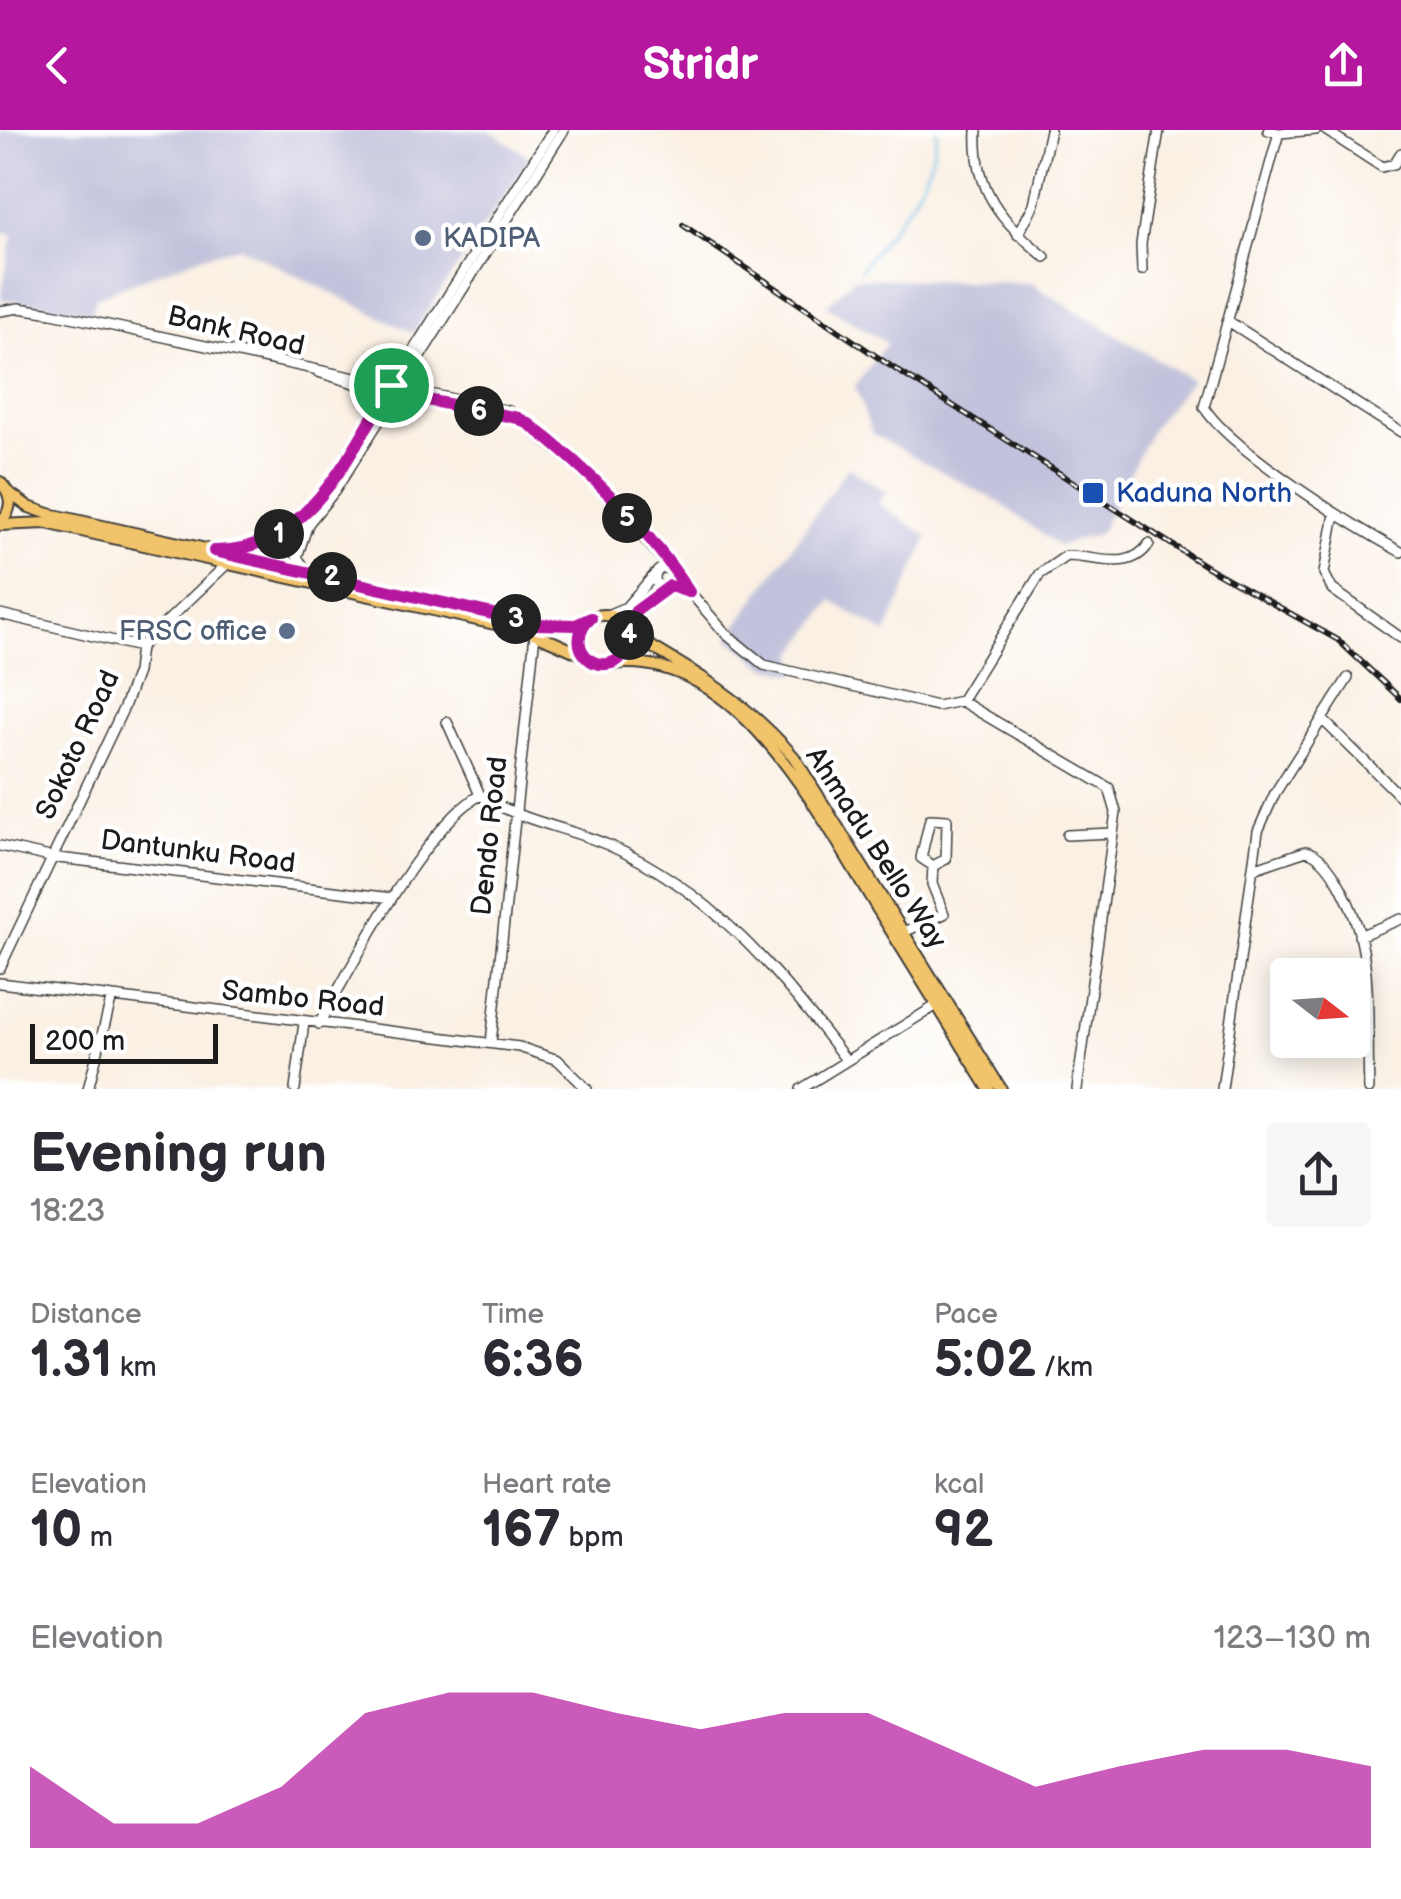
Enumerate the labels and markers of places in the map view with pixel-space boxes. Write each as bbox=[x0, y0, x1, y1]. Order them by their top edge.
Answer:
place label: KADIPA bbox=[443, 222, 541, 255]
marker: KADIPA bbox=[412, 227, 434, 249]
pin bbox=[349, 343, 434, 428]
pin: 6 bbox=[454, 386, 504, 436]
place label: Kaduna North bbox=[1116, 477, 1292, 510]
marker: Kaduna North bbox=[1080, 480, 1106, 506]
pin: 5 bbox=[602, 493, 652, 543]
pin: 1 bbox=[254, 509, 304, 559]
pin: 2 bbox=[307, 552, 357, 602]
pin: 3 bbox=[491, 594, 541, 644]
pin: 4 bbox=[604, 610, 654, 660]
place label: FRSC office bbox=[119, 615, 267, 648]
marker: FRSC office bbox=[276, 620, 298, 642]

